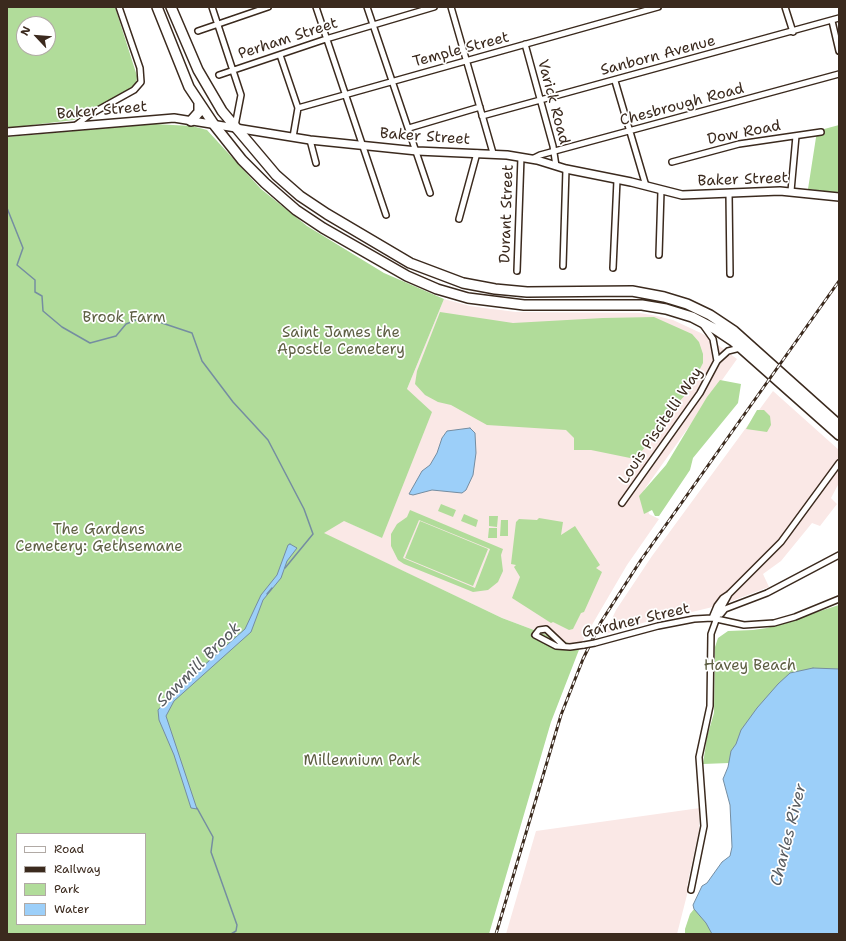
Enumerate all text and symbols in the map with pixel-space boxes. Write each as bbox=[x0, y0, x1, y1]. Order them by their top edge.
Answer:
street label: Perham Street bbox=[236, 14, 340, 64]
north arrow bbox=[16, 16, 56, 56]
text: N bbox=[17, 24, 34, 38]
street label: Temple Street bbox=[411, 28, 511, 72]
street label: Sanborn Avenue bbox=[599, 32, 717, 80]
street label: Varick Road bbox=[533, 58, 573, 146]
street label: Chesbrough Road bbox=[618, 80, 746, 130]
street label: Baker Street bbox=[56, 98, 148, 124]
street label: Dow Road bbox=[706, 117, 782, 149]
street label: Baker Street bbox=[379, 125, 471, 149]
street label: Durant Street bbox=[496, 164, 518, 264]
street label: Baker Street bbox=[697, 169, 789, 191]
park label: Brook Farm bbox=[82, 309, 166, 327]
park label: Saint James the Apostle Cemetery bbox=[277, 324, 405, 359]
street label: Louis Piscitelli Way bbox=[615, 364, 707, 488]
park label: The Gardens Cemetery: Gethsemane bbox=[15, 521, 183, 556]
street label: Gardner Street bbox=[580, 600, 692, 642]
water label: Sawmill Brook bbox=[153, 619, 245, 711]
park label: Havey Beach bbox=[704, 657, 796, 675]
park label: Millennium Park bbox=[304, 752, 420, 770]
water label: Charles River bbox=[767, 782, 811, 888]
legend bbox=[16, 833, 146, 925]
text: Road bbox=[54, 841, 84, 857]
text: Railway bbox=[54, 861, 101, 877]
text: Park bbox=[54, 881, 80, 897]
text: Water bbox=[54, 901, 89, 917]

